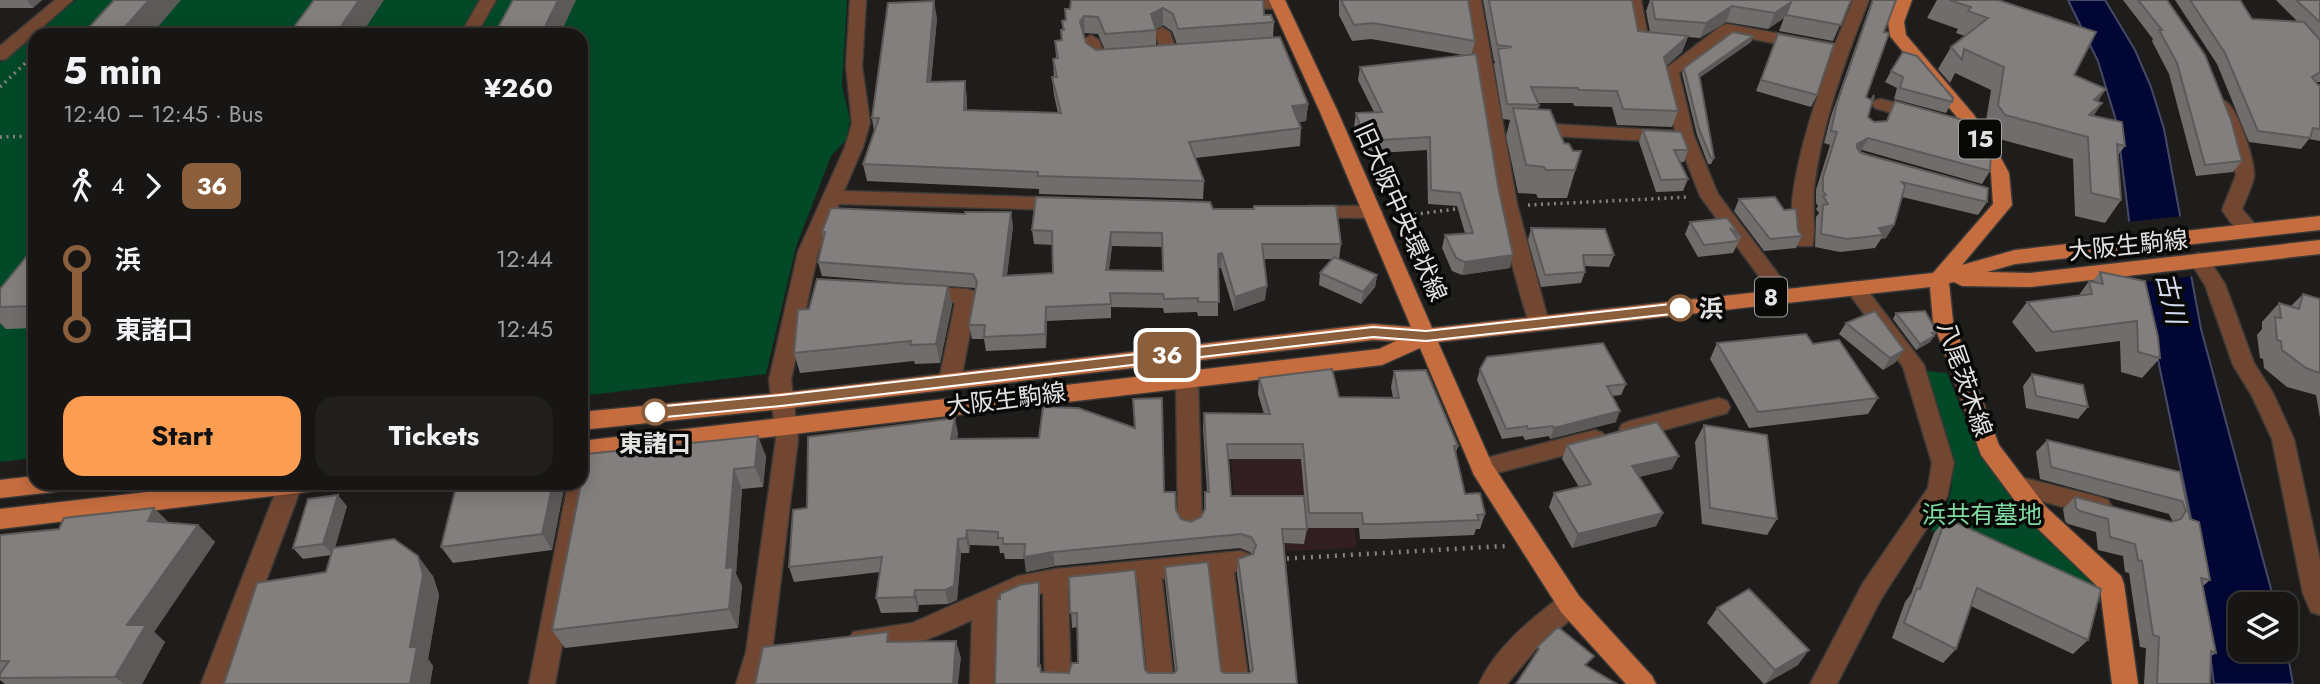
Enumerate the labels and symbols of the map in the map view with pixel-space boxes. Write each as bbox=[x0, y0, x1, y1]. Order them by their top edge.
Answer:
street label: 旧大阪中央環状線 bbox=[1346, 117, 1456, 307]
road number: 15 bbox=[1959, 120, 2001, 158]
street label: 大阪生駒線 bbox=[2066, 221, 2190, 269]
water label: 古川 bbox=[2147, 268, 2196, 331]
road number: 8 bbox=[1755, 278, 1787, 316]
place label: 浜 bbox=[1699, 291, 1723, 326]
marker: 浜 bbox=[1667, 295, 1693, 321]
street label: 八尾茨木線 bbox=[1929, 317, 2001, 441]
line badge: 36 bbox=[1136, 332, 1198, 378]
street label: 大阪生駒線 bbox=[944, 374, 1068, 424]
marker: 東諸口 bbox=[642, 399, 668, 425]
place label: 東諸口 bbox=[619, 426, 691, 461]
park label: 浜共有墓地 bbox=[1922, 497, 2042, 532]

